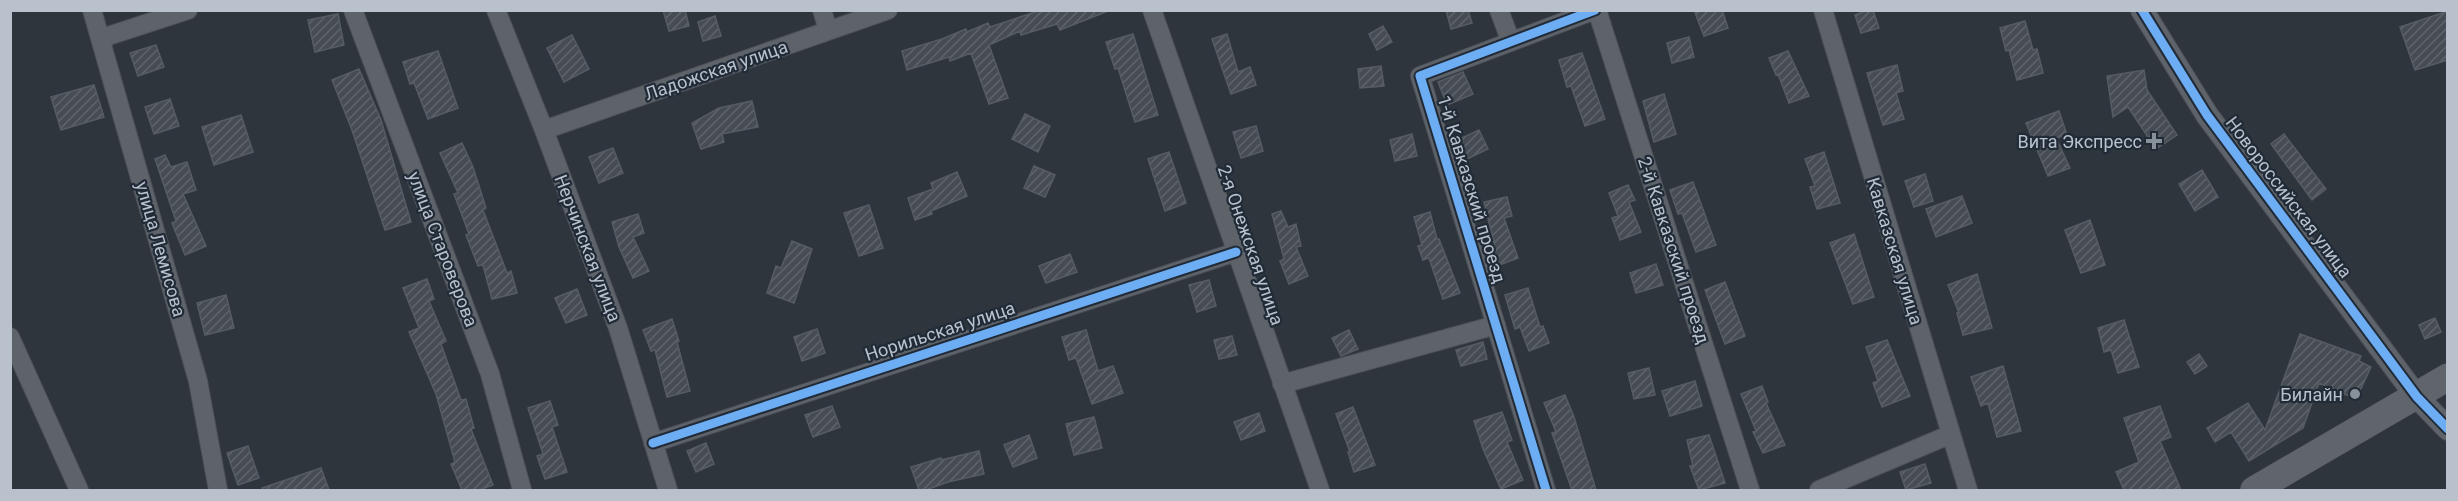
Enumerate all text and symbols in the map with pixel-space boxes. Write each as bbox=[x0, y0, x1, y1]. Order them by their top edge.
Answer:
street label: Ладожская улица bbox=[642, 36, 790, 104]
street label: 1-й Кавказский проезд bbox=[1433, 93, 1511, 285]
street label: Новороссийская улица bbox=[2222, 112, 2356, 282]
place label: Вита Экспресс bbox=[2018, 131, 2142, 152]
marker: Вита Экспресс bbox=[2147, 134, 2161, 148]
street label: 2-й Кавказский проезд bbox=[1634, 154, 1714, 346]
street label: 2-я Онежская улица bbox=[1214, 162, 1288, 328]
street label: улица Староверова bbox=[404, 168, 482, 330]
street label: Нерчинская улица bbox=[550, 172, 626, 324]
street label: Кавказская улица bbox=[1863, 175, 1927, 327]
street label: улица Лемисова bbox=[132, 179, 190, 319]
street label: Норильская улица bbox=[862, 297, 1018, 365]
place label: Билайн bbox=[2280, 384, 2343, 405]
marker: Билайн bbox=[2348, 387, 2362, 401]

